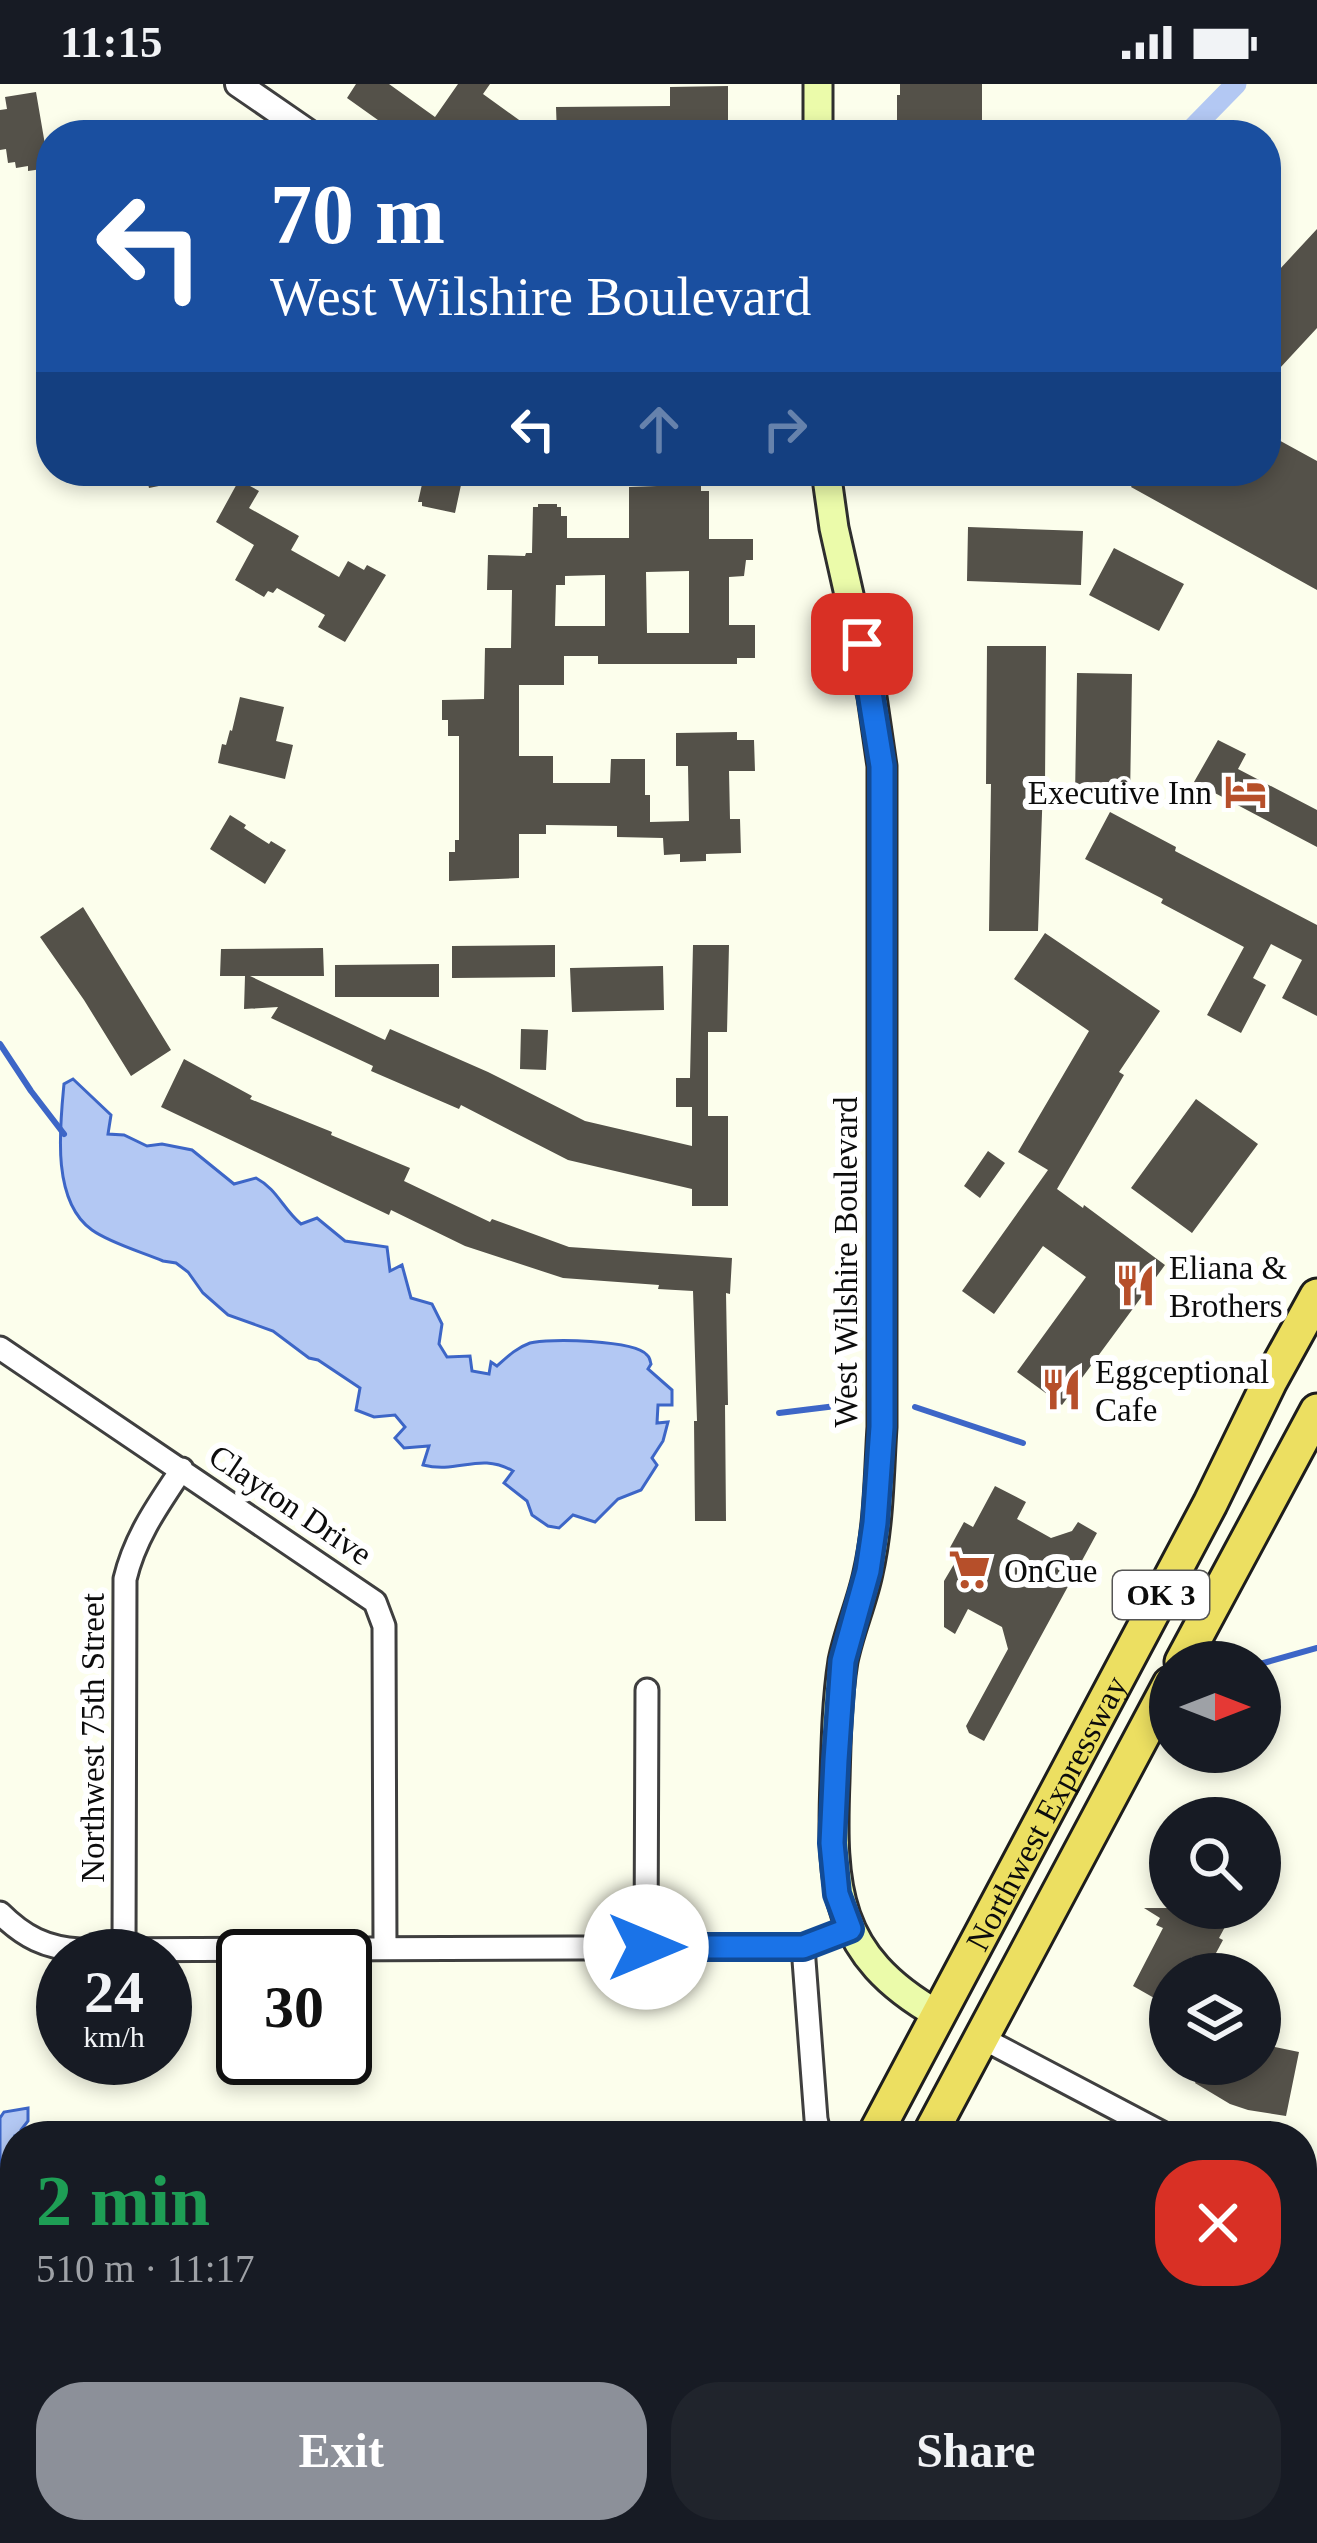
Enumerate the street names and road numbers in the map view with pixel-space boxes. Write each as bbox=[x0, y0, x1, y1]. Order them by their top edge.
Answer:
street label: West Wilshire Boulevard bbox=[828, 1096, 864, 1427]
street label: Clayton Drive bbox=[202, 1437, 378, 1572]
road number: OK 3 bbox=[1113, 1571, 1209, 1619]
street label: Northwest 75th Street bbox=[75, 1593, 111, 1883]
street label: Northwest Expressway bbox=[959, 1670, 1134, 1957]

